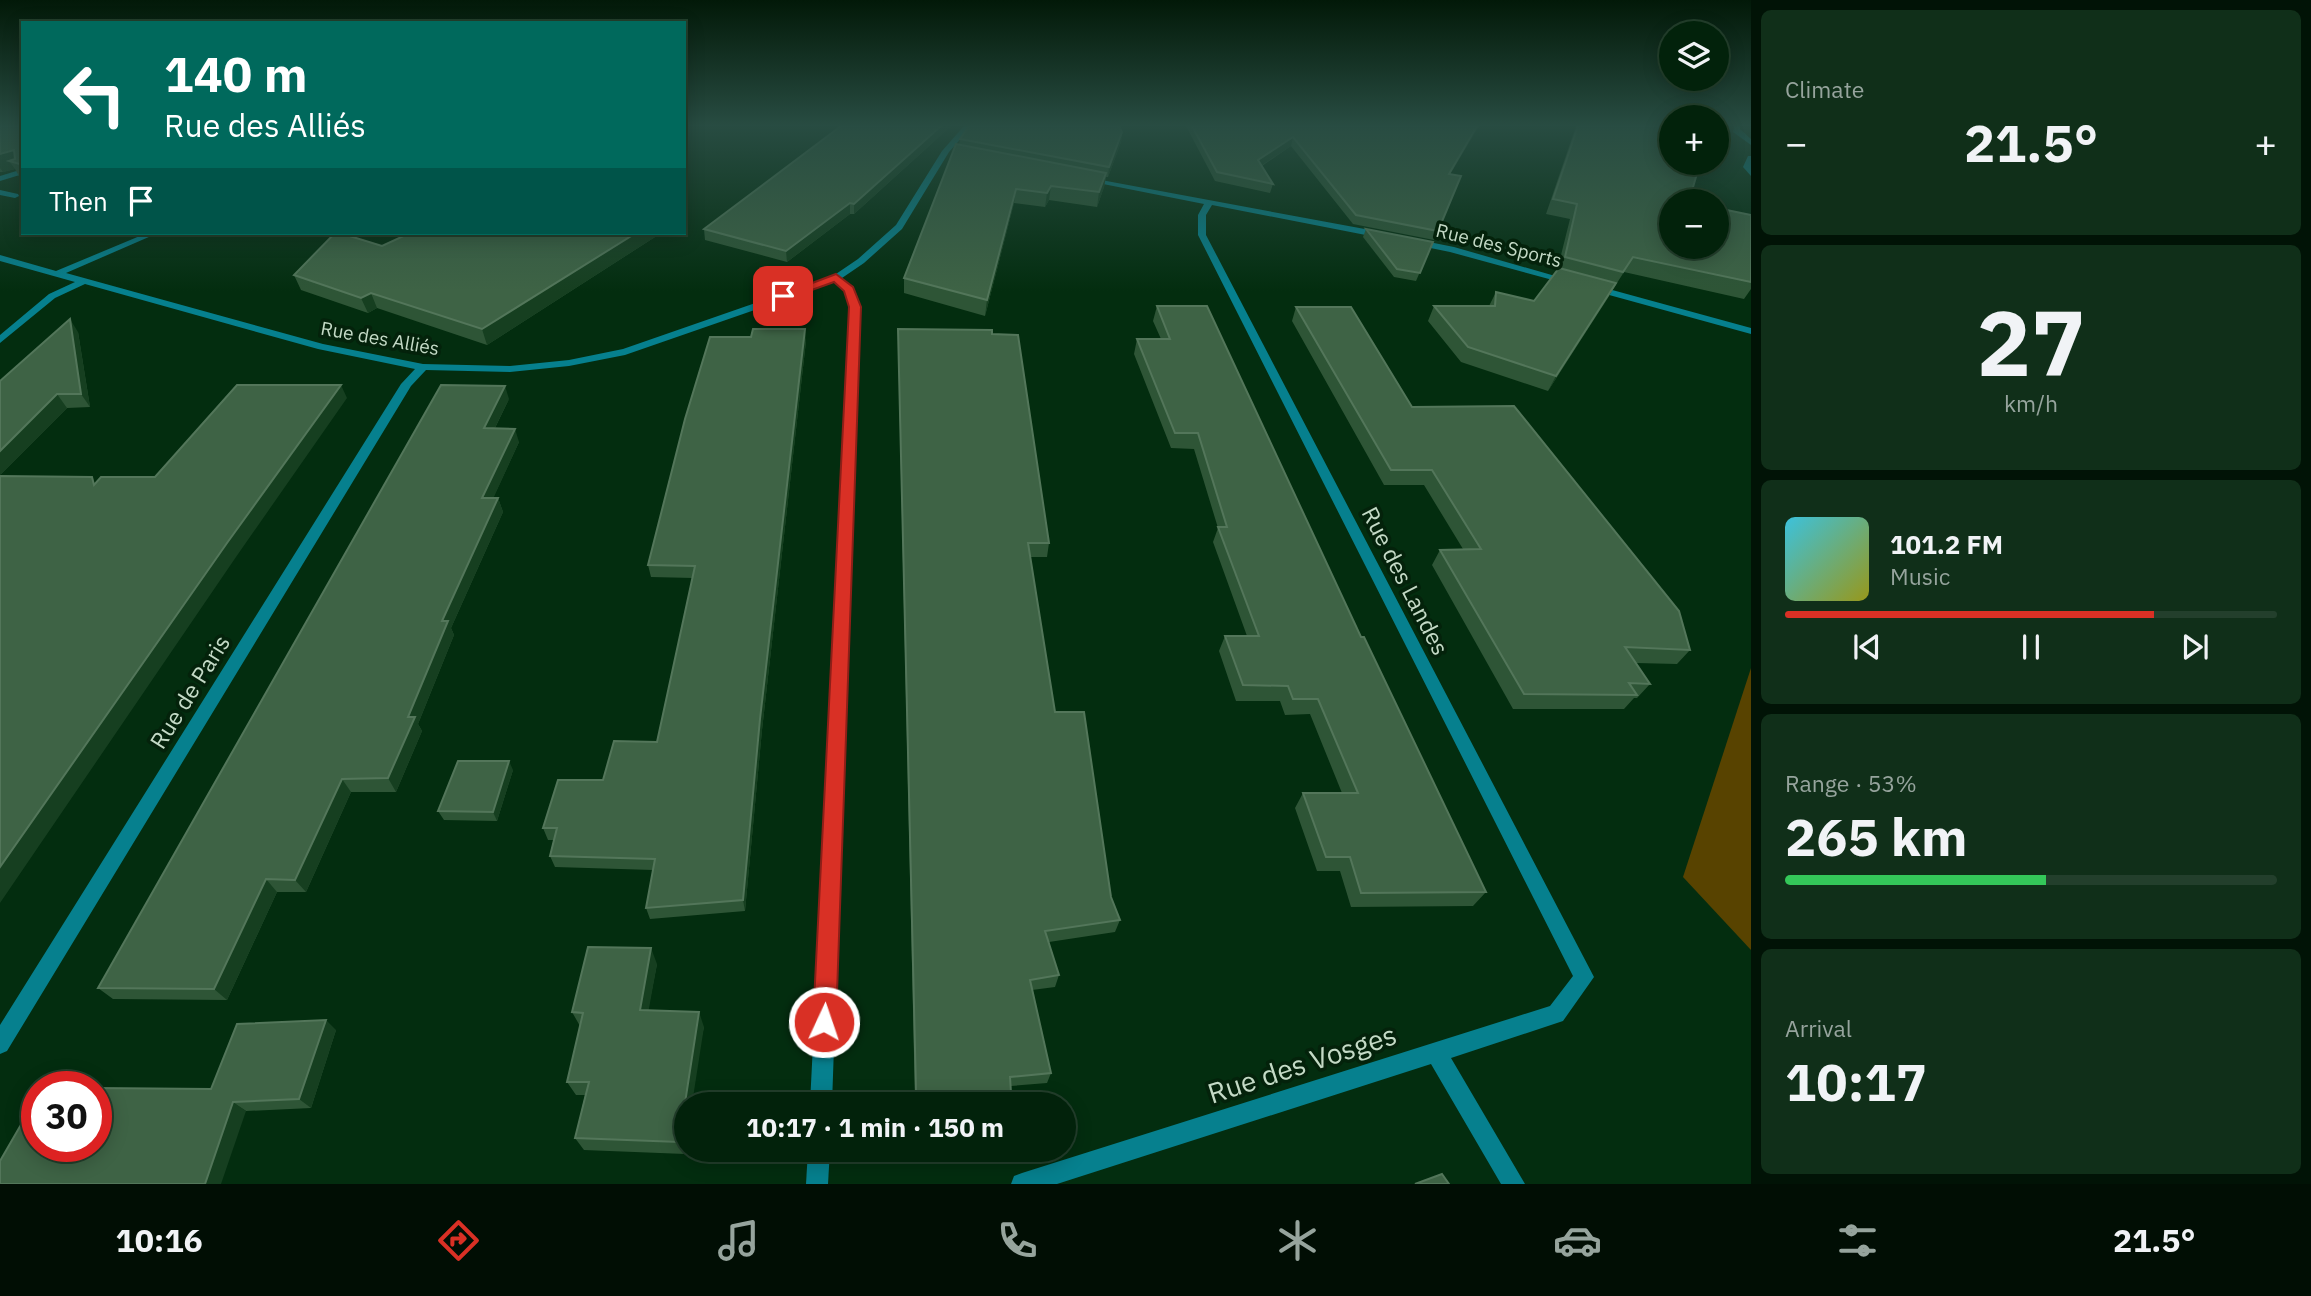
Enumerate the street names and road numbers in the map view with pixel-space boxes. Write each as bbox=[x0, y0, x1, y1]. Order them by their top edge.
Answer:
street label: Rue des Sports bbox=[1434, 218, 1564, 272]
street label: Rue des Alliés bbox=[319, 316, 441, 360]
street label: Rue des Landes bbox=[1356, 501, 1456, 660]
street label: Rue de Paris bbox=[142, 629, 236, 754]
street label: Rue des Vosges bbox=[1203, 1016, 1401, 1111]

